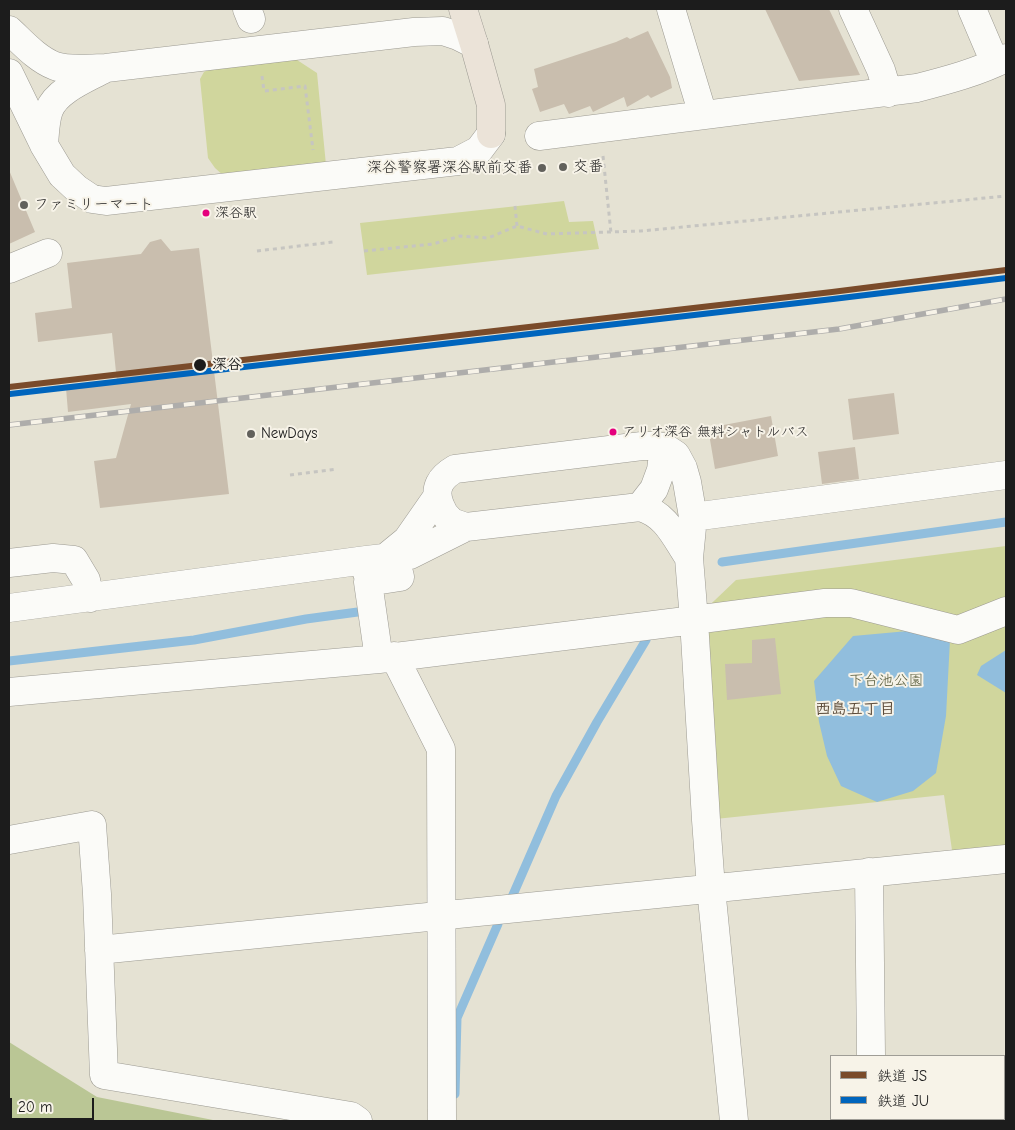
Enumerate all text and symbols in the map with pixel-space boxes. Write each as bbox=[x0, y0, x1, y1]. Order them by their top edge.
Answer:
place label: 交番 bbox=[573, 158, 603, 176]
place label: 深谷警察署深谷駅前交番 bbox=[367, 159, 532, 177]
marker: 交番 bbox=[557, 161, 569, 173]
marker: 深谷警察署深谷駅前交番 bbox=[536, 162, 548, 174]
place label: ファミリーマート bbox=[34, 196, 154, 214]
marker: ファミリーマート bbox=[18, 199, 30, 211]
place label: 深谷駅 bbox=[215, 205, 257, 221]
marker: 深谷駅 bbox=[201, 208, 211, 218]
place label: 深谷 bbox=[212, 356, 242, 374]
marker: 深谷 bbox=[192, 357, 208, 373]
place label: アリオ深谷 無料シャトルバス bbox=[622, 424, 809, 440]
place label: NewDays bbox=[261, 425, 317, 443]
marker: アリオ深谷 無料シャトルバス bbox=[608, 427, 618, 437]
marker: NewDays bbox=[245, 428, 257, 440]
park label: 下台池公園 bbox=[849, 672, 923, 690]
district label: 西島五丁目 bbox=[815, 699, 895, 719]
legend bbox=[830, 1055, 1005, 1120]
text: 鉄道 JS bbox=[877, 1067, 927, 1085]
scale bar bbox=[12, 1088, 96, 1120]
text: 鉄道 JU bbox=[877, 1092, 929, 1110]
text: 20 m bbox=[18, 1098, 52, 1116]

